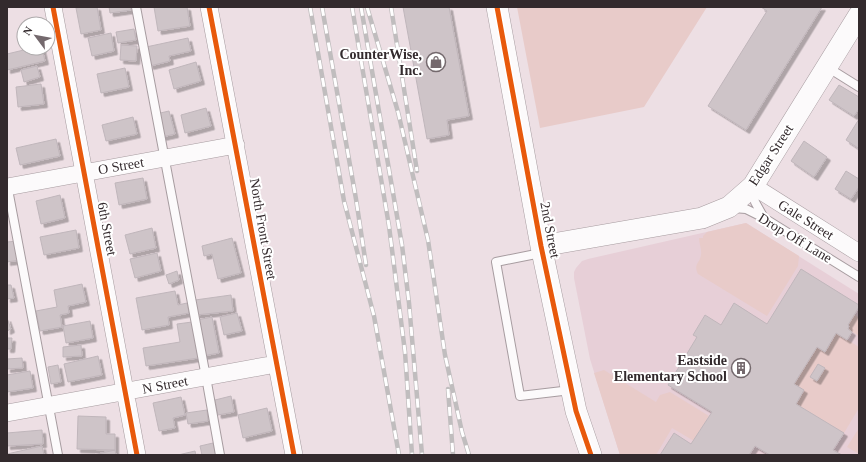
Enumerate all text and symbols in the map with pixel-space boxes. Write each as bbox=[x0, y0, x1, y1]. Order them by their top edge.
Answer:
north arrow bbox=[16, 16, 56, 56]
text: N bbox=[20, 24, 35, 37]
place label: CounterWise, Inc. bbox=[339, 47, 422, 78]
shop icon: CounterWise, Inc. bbox=[425, 51, 447, 73]
street label: Edgar Street bbox=[746, 122, 796, 188]
street label: O Street bbox=[97, 155, 145, 177]
street label: North Front Street bbox=[247, 177, 279, 281]
street label: Gale Street bbox=[775, 197, 837, 243]
street label: 6th Street bbox=[94, 201, 120, 257]
street label: 2nd Street bbox=[537, 201, 563, 260]
street label: Drop Off Lane bbox=[756, 210, 834, 266]
place label: Eastside Elementary School bbox=[614, 353, 727, 384]
building icon: Eastside Elementary School bbox=[730, 357, 752, 379]
street label: N Street bbox=[141, 373, 189, 397]

